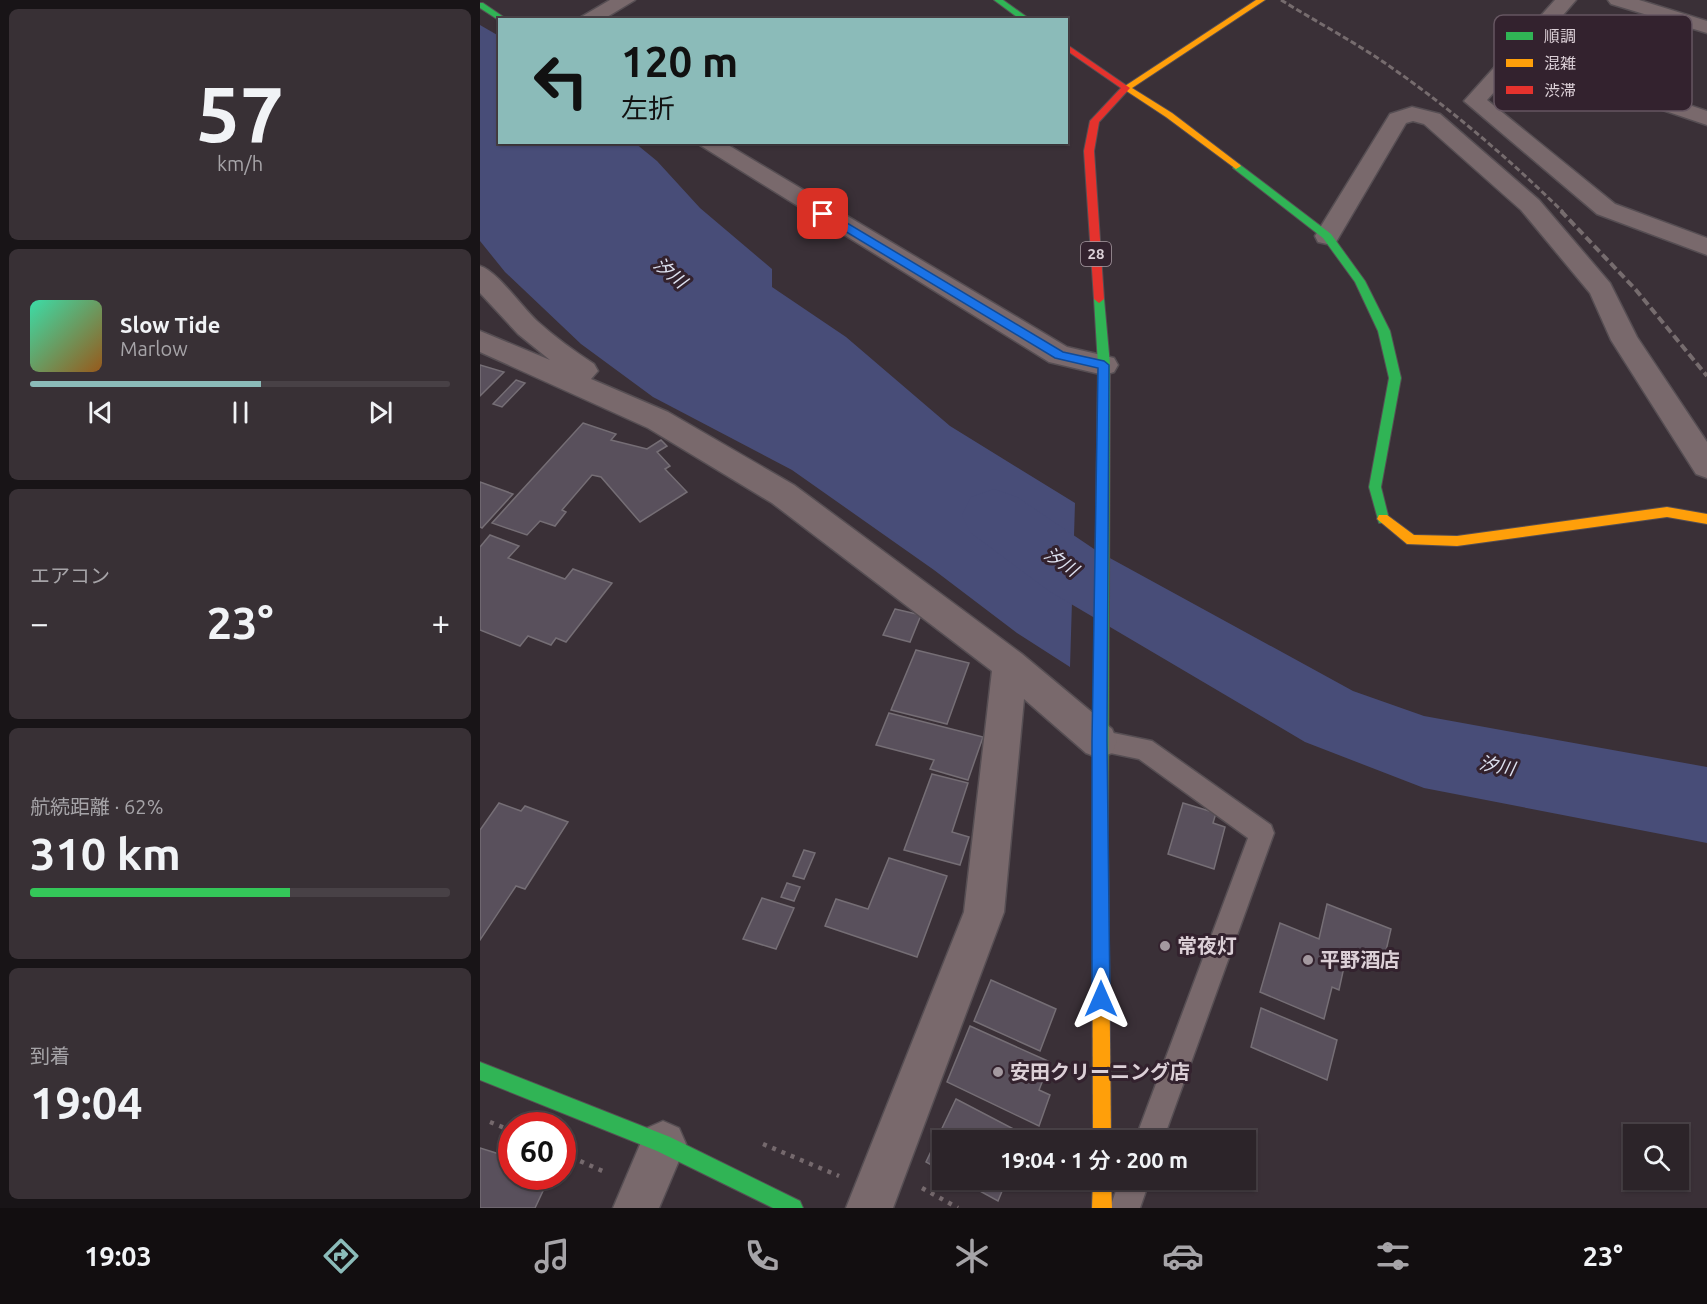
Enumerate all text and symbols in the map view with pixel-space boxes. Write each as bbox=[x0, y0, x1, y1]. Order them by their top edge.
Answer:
legend bbox=[1494, 15, 1692, 111]
text: 順調 bbox=[1544, 27, 1576, 45]
text: 120 m bbox=[621, 38, 738, 85]
icon: left bbox=[522, 42, 600, 120]
text: 混雑 bbox=[1544, 54, 1576, 72]
text: 57 bbox=[196, 69, 284, 157]
text: 渋滞 bbox=[1544, 81, 1576, 99]
text: 左折 bbox=[621, 93, 675, 123]
text: km/h bbox=[217, 152, 263, 175]
pin bbox=[797, 188, 848, 239]
icon: arrive bbox=[806, 197, 839, 230]
road number: 28 bbox=[1081, 242, 1111, 266]
water label: 汐川 bbox=[650, 253, 692, 293]
text: Slow Tide bbox=[120, 312, 220, 337]
text: Marlow bbox=[120, 337, 188, 360]
icon: previous bbox=[84, 396, 117, 429]
icon: pause bbox=[224, 396, 257, 429]
icon: next bbox=[364, 396, 397, 429]
water label: 汐川 bbox=[1041, 543, 1084, 581]
text: エアコン bbox=[30, 564, 110, 587]
text: 23° bbox=[207, 597, 273, 648]
text: − bbox=[30, 604, 49, 641]
text: + bbox=[431, 604, 450, 641]
water label: 汐川 bbox=[1478, 752, 1519, 779]
text: 航続距離 · 62% bbox=[30, 795, 163, 818]
text: 310 km bbox=[30, 828, 181, 879]
place label: 常夜灯 bbox=[1177, 934, 1237, 957]
marker: 常夜灯 bbox=[1158, 939, 1172, 953]
place label: 平野酒店 bbox=[1320, 948, 1400, 971]
marker: 平野酒店 bbox=[1301, 953, 1315, 967]
position arrow bbox=[1069, 967, 1133, 1031]
text: 到着 bbox=[30, 1044, 70, 1067]
place label: 安田クリーニング店 bbox=[1010, 1060, 1190, 1083]
marker: 安田クリーニング店 bbox=[991, 1065, 1005, 1079]
text: 19:04 bbox=[30, 1077, 143, 1128]
speed limit sign: 60 bbox=[498, 1112, 576, 1190]
map controls bbox=[1623, 1124, 1689, 1190]
button: search bbox=[1623, 1124, 1689, 1190]
text: 19:04 · 1 分 · 200 m bbox=[1000, 1147, 1188, 1172]
icon: directions bbox=[320, 1235, 362, 1277]
icon: music bbox=[531, 1235, 573, 1277]
icon: phone bbox=[741, 1235, 783, 1277]
icon: climate bbox=[951, 1235, 993, 1277]
icon: car bbox=[1162, 1235, 1204, 1277]
icon: filters bbox=[1372, 1235, 1414, 1277]
text: 19:03 bbox=[84, 1241, 152, 1271]
text: 23° bbox=[1583, 1241, 1623, 1271]

